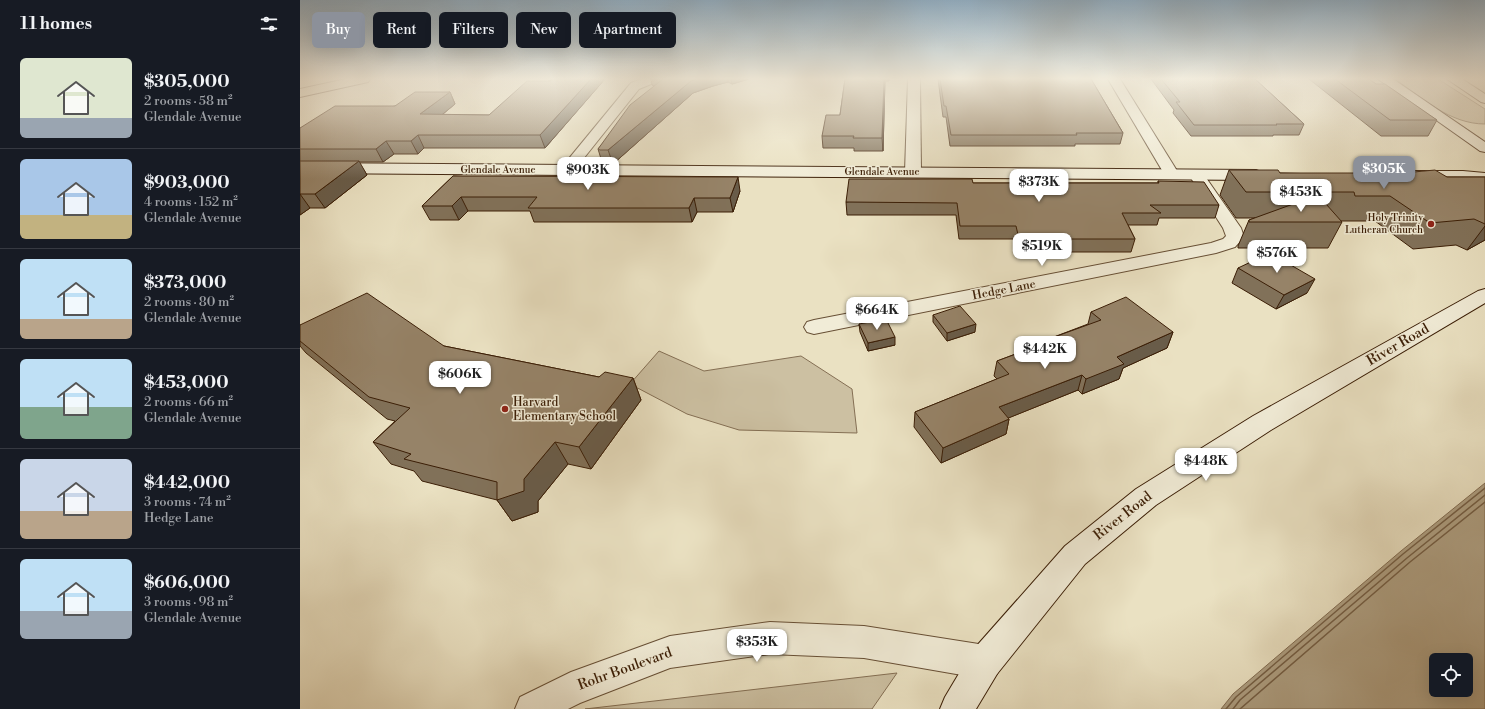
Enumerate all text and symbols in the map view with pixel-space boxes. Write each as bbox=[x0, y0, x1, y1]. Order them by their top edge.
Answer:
chip: Buy bbox=[312, 12, 365, 48]
chip: Rent bbox=[373, 12, 431, 48]
chip: Filters bbox=[439, 12, 508, 48]
chip: New bbox=[516, 12, 571, 48]
chip: Apartment bbox=[579, 12, 676, 48]
text: 11 homes bbox=[20, 13, 92, 35]
icon: filters bbox=[258, 13, 280, 35]
text: $305,000 bbox=[144, 71, 230, 93]
icon: home bbox=[52, 74, 100, 122]
text: 2 rooms · 58 m² bbox=[144, 93, 233, 109]
text: Glendale Avenue bbox=[144, 109, 242, 125]
pin: $305K bbox=[1356, 156, 1412, 190]
pin: $903K bbox=[560, 157, 616, 191]
text: $305K bbox=[1362, 161, 1406, 177]
text: $903K bbox=[566, 162, 610, 178]
street label: Glendale Avenue bbox=[460, 164, 536, 176]
street label: Glendale Avenue bbox=[844, 166, 920, 178]
pin: $373K bbox=[1011, 169, 1067, 203]
text: $903,000 bbox=[144, 172, 230, 194]
text: $373K bbox=[1018, 174, 1060, 190]
icon: home bbox=[52, 175, 100, 223]
pin: $453K bbox=[1273, 179, 1329, 213]
text: $453K bbox=[1280, 184, 1322, 200]
text: 4 rooms · 152 m² bbox=[144, 194, 238, 210]
text: Glendale Avenue bbox=[144, 210, 242, 226]
place label: Holy Trinity Lutheran Church bbox=[1345, 212, 1423, 236]
marker: Holy Trinity Lutheran Church bbox=[1426, 219, 1436, 229]
pin: $519K bbox=[1014, 233, 1070, 267]
text: $519K bbox=[1022, 238, 1062, 254]
pin: $576K bbox=[1249, 240, 1305, 274]
text: $576K bbox=[1256, 245, 1298, 261]
text: $373,000 bbox=[144, 272, 226, 294]
icon: home bbox=[52, 275, 100, 323]
street label: Hedge Lane bbox=[971, 277, 1037, 303]
text: 2 rooms · 80 m² bbox=[144, 294, 234, 310]
pin: $664K bbox=[849, 297, 905, 331]
text: $664K bbox=[855, 302, 899, 318]
text: Glendale Avenue bbox=[144, 310, 242, 326]
street label: River Road bbox=[1363, 320, 1433, 370]
pin: $442K bbox=[1017, 336, 1073, 370]
text: $442K bbox=[1023, 341, 1067, 357]
pin: $606K bbox=[432, 361, 488, 395]
text: $606K bbox=[438, 366, 482, 382]
text: $453,000 bbox=[144, 372, 229, 394]
icon: home bbox=[52, 375, 100, 423]
text: 2 rooms · 66 m² bbox=[144, 394, 233, 410]
place label: Harvard Elementary School bbox=[513, 395, 617, 424]
marker: Harvard Elementary School bbox=[500, 404, 510, 414]
text: Glendale Avenue bbox=[144, 410, 242, 426]
pin: $448K bbox=[1178, 448, 1234, 482]
text: $448K bbox=[1184, 453, 1228, 469]
text: $442,000 bbox=[144, 472, 230, 494]
icon: home bbox=[52, 475, 100, 523]
street label: River Road bbox=[1090, 487, 1156, 544]
text: 3 rooms · 74 m² bbox=[144, 494, 231, 510]
text: Hedge Lane bbox=[144, 510, 214, 526]
text: $606,000 bbox=[144, 572, 230, 594]
icon: home bbox=[52, 575, 100, 623]
text: 3 rooms · 98 m² bbox=[144, 594, 233, 610]
text: Glendale Avenue bbox=[144, 610, 242, 626]
pin: $353K bbox=[729, 629, 785, 663]
text: $353K bbox=[736, 634, 778, 650]
street label: Rohr Boulevard bbox=[575, 644, 675, 694]
map controls bbox=[1429, 653, 1473, 697]
button: locate bbox=[1429, 653, 1473, 697]

